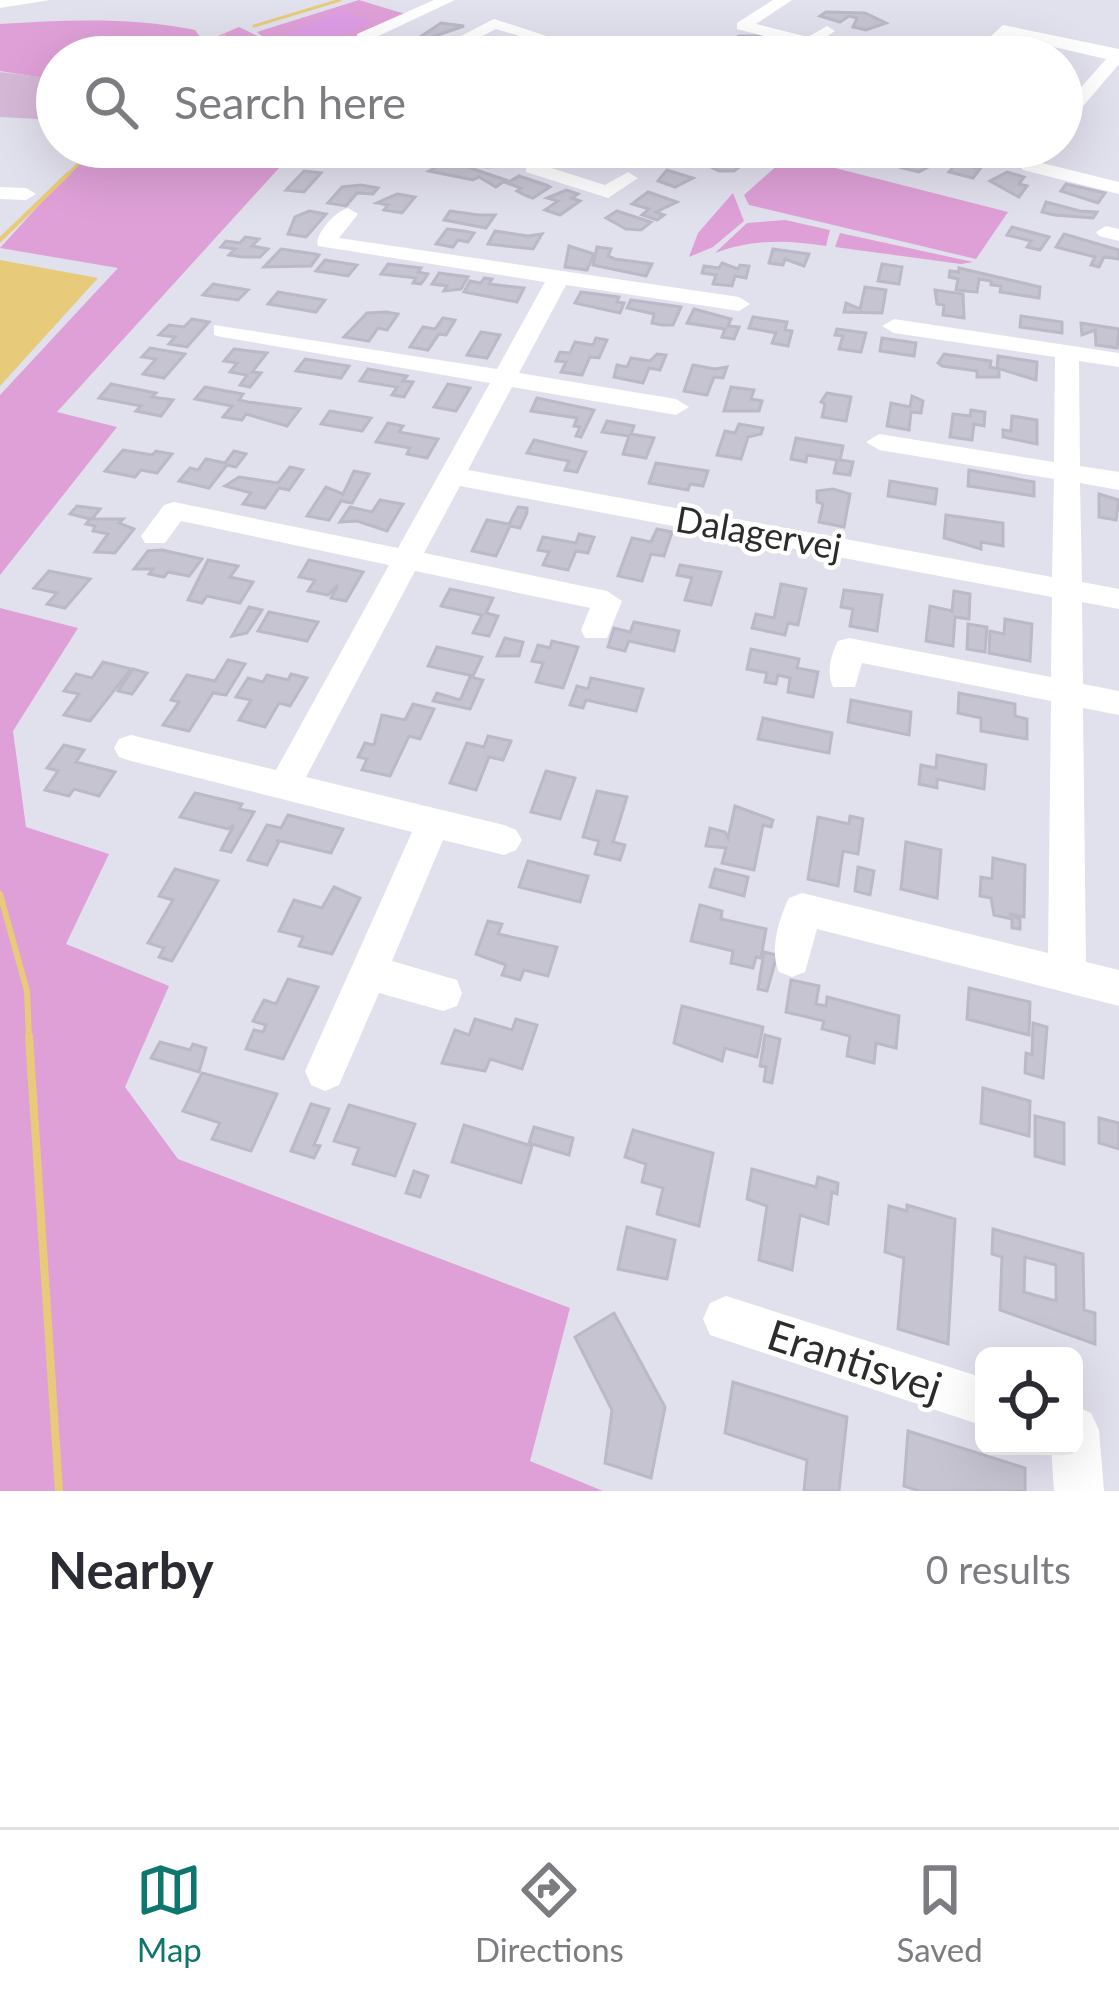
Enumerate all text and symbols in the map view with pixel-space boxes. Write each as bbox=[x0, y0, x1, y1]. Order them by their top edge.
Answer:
search box bbox=[36, 36, 1083, 168]
icon: search bbox=[78, 69, 144, 135]
text: Search here bbox=[174, 75, 406, 129]
street label: Dalagervej bbox=[673, 496, 845, 568]
street label: Erantisvej bbox=[762, 1308, 948, 1412]
map controls bbox=[975, 1347, 1083, 1455]
button: locate bbox=[975, 1347, 1083, 1455]
text: Nearby bbox=[48, 1539, 214, 1600]
text: 0 results bbox=[926, 1546, 1071, 1592]
tab: Map bbox=[136, 1857, 202, 1969]
tab: Directions bbox=[475, 1857, 624, 1969]
tab: Saved bbox=[896, 1857, 983, 1969]

